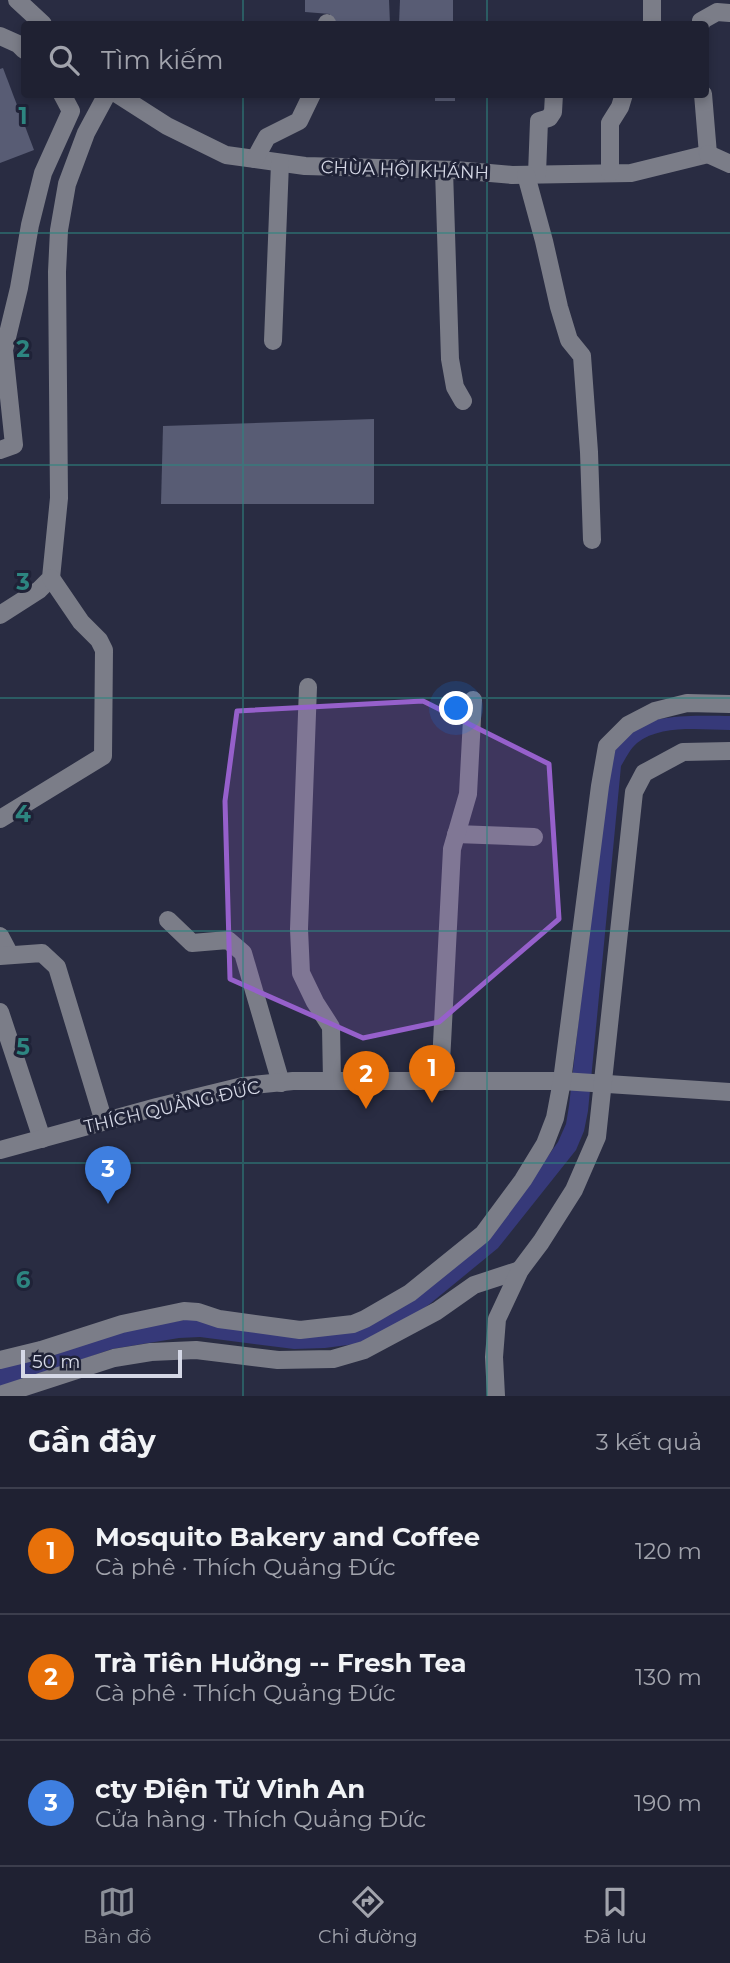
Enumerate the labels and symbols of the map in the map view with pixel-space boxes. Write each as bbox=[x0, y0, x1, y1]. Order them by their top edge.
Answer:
text: 1 bbox=[18, 102, 28, 130]
street label: CHÙA HỘI KHÁNH bbox=[320, 156, 490, 184]
text: 2 bbox=[16, 335, 30, 363]
text: 3 bbox=[15, 568, 30, 596]
your location bbox=[439, 691, 473, 725]
text: 4 bbox=[15, 800, 31, 828]
text: 5 bbox=[16, 1033, 30, 1061]
pin: 1 bbox=[409, 1045, 455, 1103]
pin: 2 bbox=[343, 1051, 389, 1109]
street label: THÍCH QUẢNG ĐỨC bbox=[82, 1075, 262, 1138]
pin: 3 bbox=[85, 1146, 131, 1204]
text: 6 bbox=[16, 1266, 31, 1294]
scale bar bbox=[21, 1347, 182, 1379]

